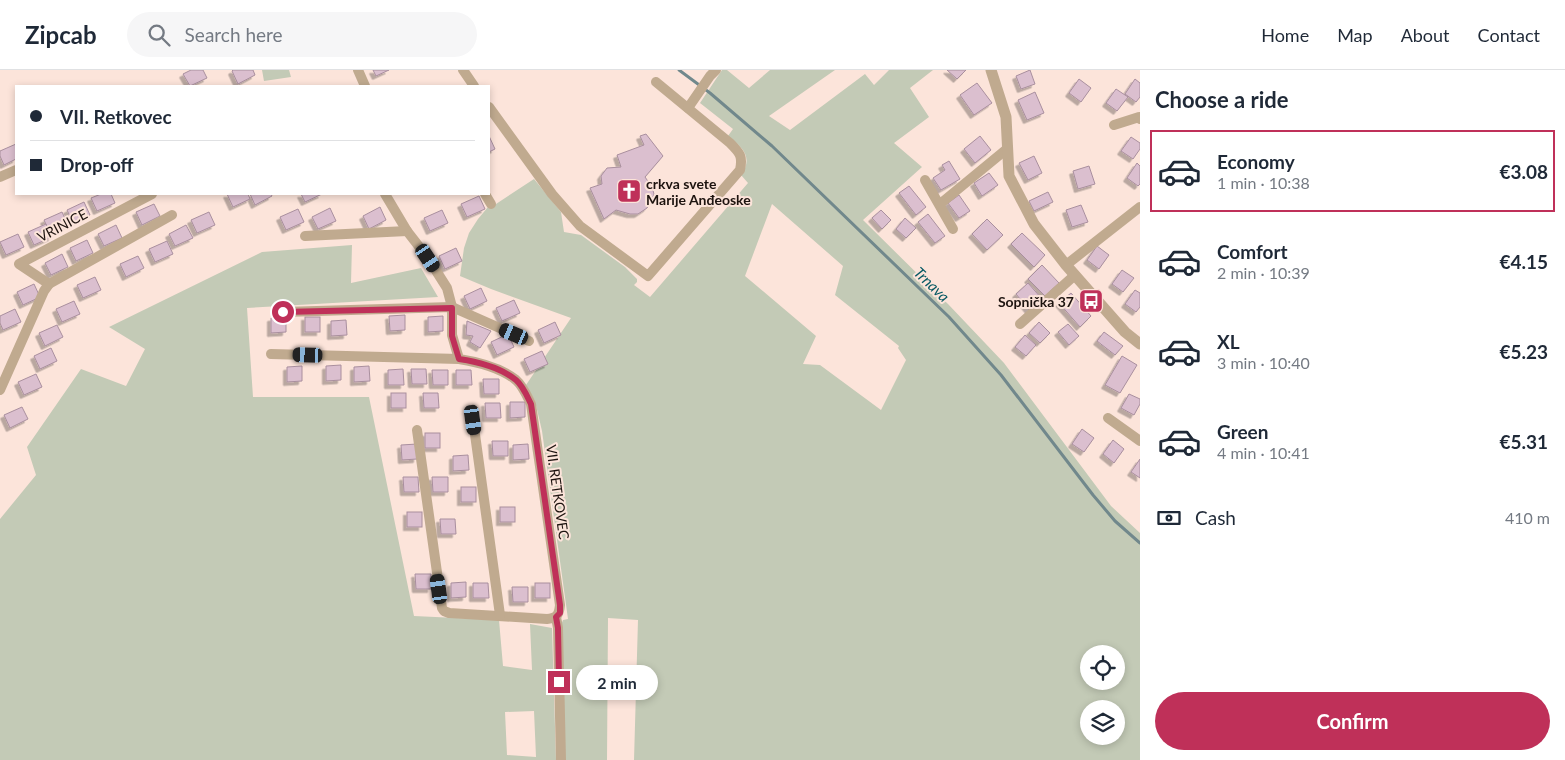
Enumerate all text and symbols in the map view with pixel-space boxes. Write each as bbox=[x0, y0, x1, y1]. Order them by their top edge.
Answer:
search box bbox=[127, 12, 477, 57]
text: Zipcab bbox=[25, 20, 97, 49]
icon: search bbox=[145, 21, 173, 49]
text: Search here bbox=[185, 23, 283, 46]
text: Home bbox=[1261, 24, 1309, 46]
text: Map bbox=[1337, 24, 1373, 46]
text: About bbox=[1401, 24, 1450, 46]
text: Contact bbox=[1478, 24, 1540, 46]
text: Choose a ride bbox=[1155, 86, 1289, 113]
text: VII. Retkovec bbox=[60, 105, 172, 128]
icon: car bbox=[1157, 149, 1202, 194]
text: Economy bbox=[1217, 150, 1295, 173]
text: Drop-off bbox=[60, 153, 134, 176]
text: €3.08 bbox=[1499, 160, 1548, 183]
text: 1 min · 10:38 bbox=[1217, 173, 1310, 192]
place label: crkva svete Marije Anđeoske bbox=[646, 175, 751, 208]
church icon: crkva svete Marije Anđeoske bbox=[616, 178, 642, 204]
street label: VRINICE bbox=[34, 205, 90, 245]
icon: car bbox=[1157, 239, 1202, 284]
text: Comfort bbox=[1217, 240, 1288, 263]
car bbox=[413, 241, 442, 275]
text: €4.15 bbox=[1499, 250, 1548, 273]
water label: Trnava bbox=[911, 263, 954, 305]
text: 2 min · 10:39 bbox=[1217, 263, 1310, 282]
bus stop icon: Sopnička 37 bbox=[1078, 288, 1104, 314]
place label: Sopnička 37 bbox=[998, 293, 1074, 310]
route start bbox=[272, 301, 294, 323]
car bbox=[497, 321, 530, 347]
icon: car bbox=[1157, 329, 1202, 374]
text: XL bbox=[1217, 330, 1240, 353]
text: €5.23 bbox=[1499, 340, 1548, 363]
car bbox=[292, 347, 323, 363]
text: 3 min · 10:40 bbox=[1217, 353, 1310, 372]
car bbox=[463, 404, 482, 436]
icon: car bbox=[1157, 419, 1202, 464]
text: Green bbox=[1217, 420, 1268, 443]
text: €5.31 bbox=[1499, 430, 1548, 453]
street label: VII. RETKOVEC bbox=[543, 443, 573, 541]
text: 4 min · 10:41 bbox=[1217, 443, 1310, 462]
icon: cash bbox=[1155, 504, 1183, 532]
text: Cash bbox=[1195, 506, 1236, 529]
text: 410 m bbox=[1505, 508, 1550, 527]
car bbox=[429, 573, 448, 605]
map controls bbox=[1080, 645, 1125, 745]
button: locate bbox=[1080, 645, 1125, 690]
callout: 2 min bbox=[576, 664, 659, 700]
route end bbox=[548, 671, 570, 693]
text: 2 min bbox=[597, 673, 637, 692]
button: Confirm bbox=[1155, 692, 1550, 750]
button: layers bbox=[1080, 700, 1125, 745]

